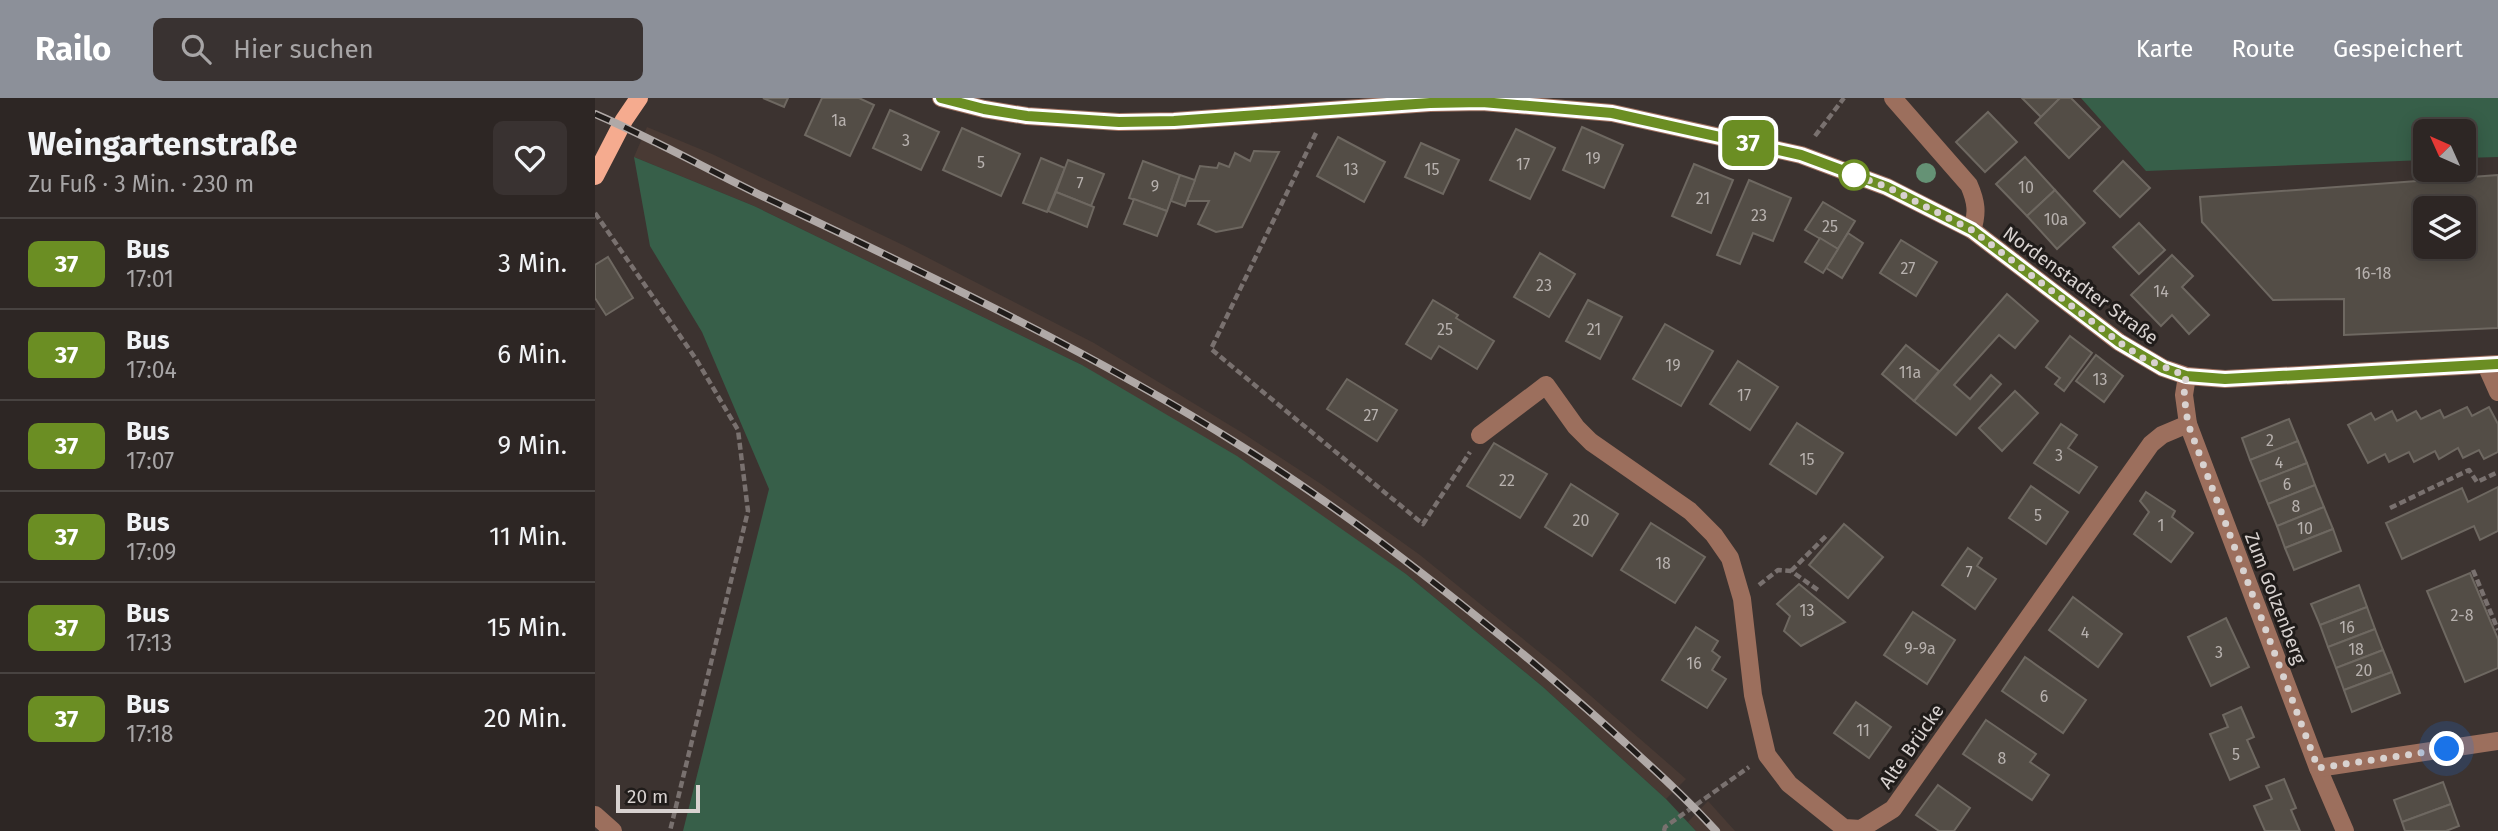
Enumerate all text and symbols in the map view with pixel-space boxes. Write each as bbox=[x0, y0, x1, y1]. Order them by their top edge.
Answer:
search box bbox=[153, 18, 643, 81]
text: Railo bbox=[35, 29, 111, 69]
icon: search bbox=[177, 30, 215, 68]
text: Hier suchen bbox=[233, 34, 374, 65]
text: Karte bbox=[2136, 35, 2193, 63]
text: Route bbox=[2231, 35, 2295, 63]
text: Gespeichert bbox=[2333, 35, 2463, 63]
house number: 1a bbox=[831, 111, 847, 130]
north arrow bbox=[2413, 119, 2476, 182]
map controls bbox=[2413, 119, 2476, 259]
line badge: 37 bbox=[1717, 120, 1779, 166]
button: heart bbox=[493, 121, 567, 195]
text: Weingartenstraße bbox=[28, 124, 297, 164]
text: 37 bbox=[1736, 129, 1760, 157]
house number: 3 bbox=[902, 131, 910, 150]
house number: 19 bbox=[1585, 149, 1601, 168]
house number: 5 bbox=[977, 153, 985, 172]
house number: 17 bbox=[1516, 155, 1530, 174]
house number: 13 bbox=[1344, 160, 1358, 179]
house number: 15 bbox=[1425, 160, 1439, 179]
unlabelled marker bbox=[1839, 160, 1869, 190]
text: Zu Fuß · 3 Min. · 230 m bbox=[28, 170, 254, 198]
house number: 7 bbox=[1076, 174, 1084, 193]
house number: 9 bbox=[1151, 177, 1159, 196]
house number: 10 bbox=[2018, 178, 2034, 197]
house number: 21 bbox=[1696, 189, 1710, 208]
button: layers bbox=[2413, 196, 2476, 259]
house number: 23 bbox=[1751, 206, 1767, 225]
house number: 10a bbox=[2044, 210, 2068, 229]
house number: 25 bbox=[1822, 217, 1838, 236]
street label: Nordenstadter Straße bbox=[1999, 221, 2163, 349]
text: Bus bbox=[126, 234, 169, 265]
text: 3 Min. bbox=[498, 248, 567, 279]
text: 37 bbox=[55, 250, 78, 278]
house number: 27 bbox=[1901, 259, 1915, 278]
house number: 16-18 bbox=[2355, 264, 2391, 283]
text: 17:01 bbox=[126, 265, 174, 293]
house number: 23 bbox=[1536, 276, 1552, 295]
house number: 14 bbox=[2153, 282, 2169, 301]
house number: 25 bbox=[1437, 320, 1453, 339]
house number: 21 bbox=[1587, 320, 1601, 339]
text: Bus bbox=[126, 325, 169, 356]
text: 6 Min. bbox=[497, 339, 567, 370]
text: 37 bbox=[55, 341, 78, 369]
text: 17:04 bbox=[126, 356, 177, 384]
house number: 19 bbox=[1665, 356, 1681, 375]
house number: 11a bbox=[1899, 363, 1921, 382]
house number: 13 bbox=[2093, 370, 2107, 389]
house number: 17 bbox=[1737, 386, 1751, 405]
house number: 27 bbox=[1364, 406, 1378, 425]
text: Bus bbox=[126, 416, 169, 447]
text: 9 Min. bbox=[497, 430, 567, 461]
house number: 2 bbox=[2266, 431, 2274, 450]
text: 37 bbox=[55, 432, 78, 460]
house number: 3 bbox=[2055, 446, 2063, 465]
text: 17:07 bbox=[126, 447, 174, 475]
house number: 15 bbox=[1800, 450, 1814, 469]
house number: 4 bbox=[2275, 453, 2284, 472]
house number: 22 bbox=[1499, 471, 1515, 490]
house number: 6 bbox=[2283, 475, 2291, 494]
house number: 8 bbox=[2292, 497, 2301, 516]
house number: 5 bbox=[2034, 506, 2042, 525]
text: Bus bbox=[126, 507, 169, 538]
house number: 20 bbox=[1573, 511, 1589, 530]
house number: 1 bbox=[2158, 516, 2164, 535]
house number: 10 bbox=[2297, 519, 2313, 538]
text: 11 Min. bbox=[489, 521, 567, 552]
text: 37 bbox=[55, 523, 78, 551]
street label: Zum Golzenberg bbox=[2240, 529, 2311, 667]
text: 17:09 bbox=[126, 538, 176, 566]
house number: 18 bbox=[1655, 554, 1671, 573]
house number: 7 bbox=[1965, 563, 1973, 582]
text: Bus bbox=[126, 598, 169, 629]
house number: 13 bbox=[1800, 601, 1814, 620]
house number: 2-8 bbox=[2450, 606, 2474, 625]
text: 15 Min. bbox=[487, 612, 567, 643]
text: 37 bbox=[55, 614, 78, 642]
house number: 16 bbox=[2339, 618, 2355, 637]
house number: 4 bbox=[2081, 623, 2090, 642]
text: 17:13 bbox=[126, 629, 172, 657]
house number: 9-9a bbox=[1904, 639, 1936, 658]
house number: 18 bbox=[2348, 640, 2364, 659]
house number: 3 bbox=[2215, 643, 2223, 662]
house number: 16 bbox=[1686, 654, 1702, 673]
house number: 20 bbox=[2356, 661, 2372, 680]
house number: 6 bbox=[2040, 687, 2048, 706]
text: Bus bbox=[126, 689, 169, 720]
street label: Alte Brücke bbox=[1874, 700, 1949, 793]
text: 20 Min. bbox=[484, 703, 567, 734]
text: 37 bbox=[55, 705, 78, 733]
text: 17:18 bbox=[126, 720, 173, 748]
house number: 11 bbox=[1856, 721, 1870, 740]
your location bbox=[2429, 731, 2464, 766]
house number: 5 bbox=[2232, 745, 2240, 764]
house number: 8 bbox=[1998, 749, 2007, 768]
scale bar bbox=[616, 782, 700, 814]
text: 20 m bbox=[627, 785, 668, 808]

